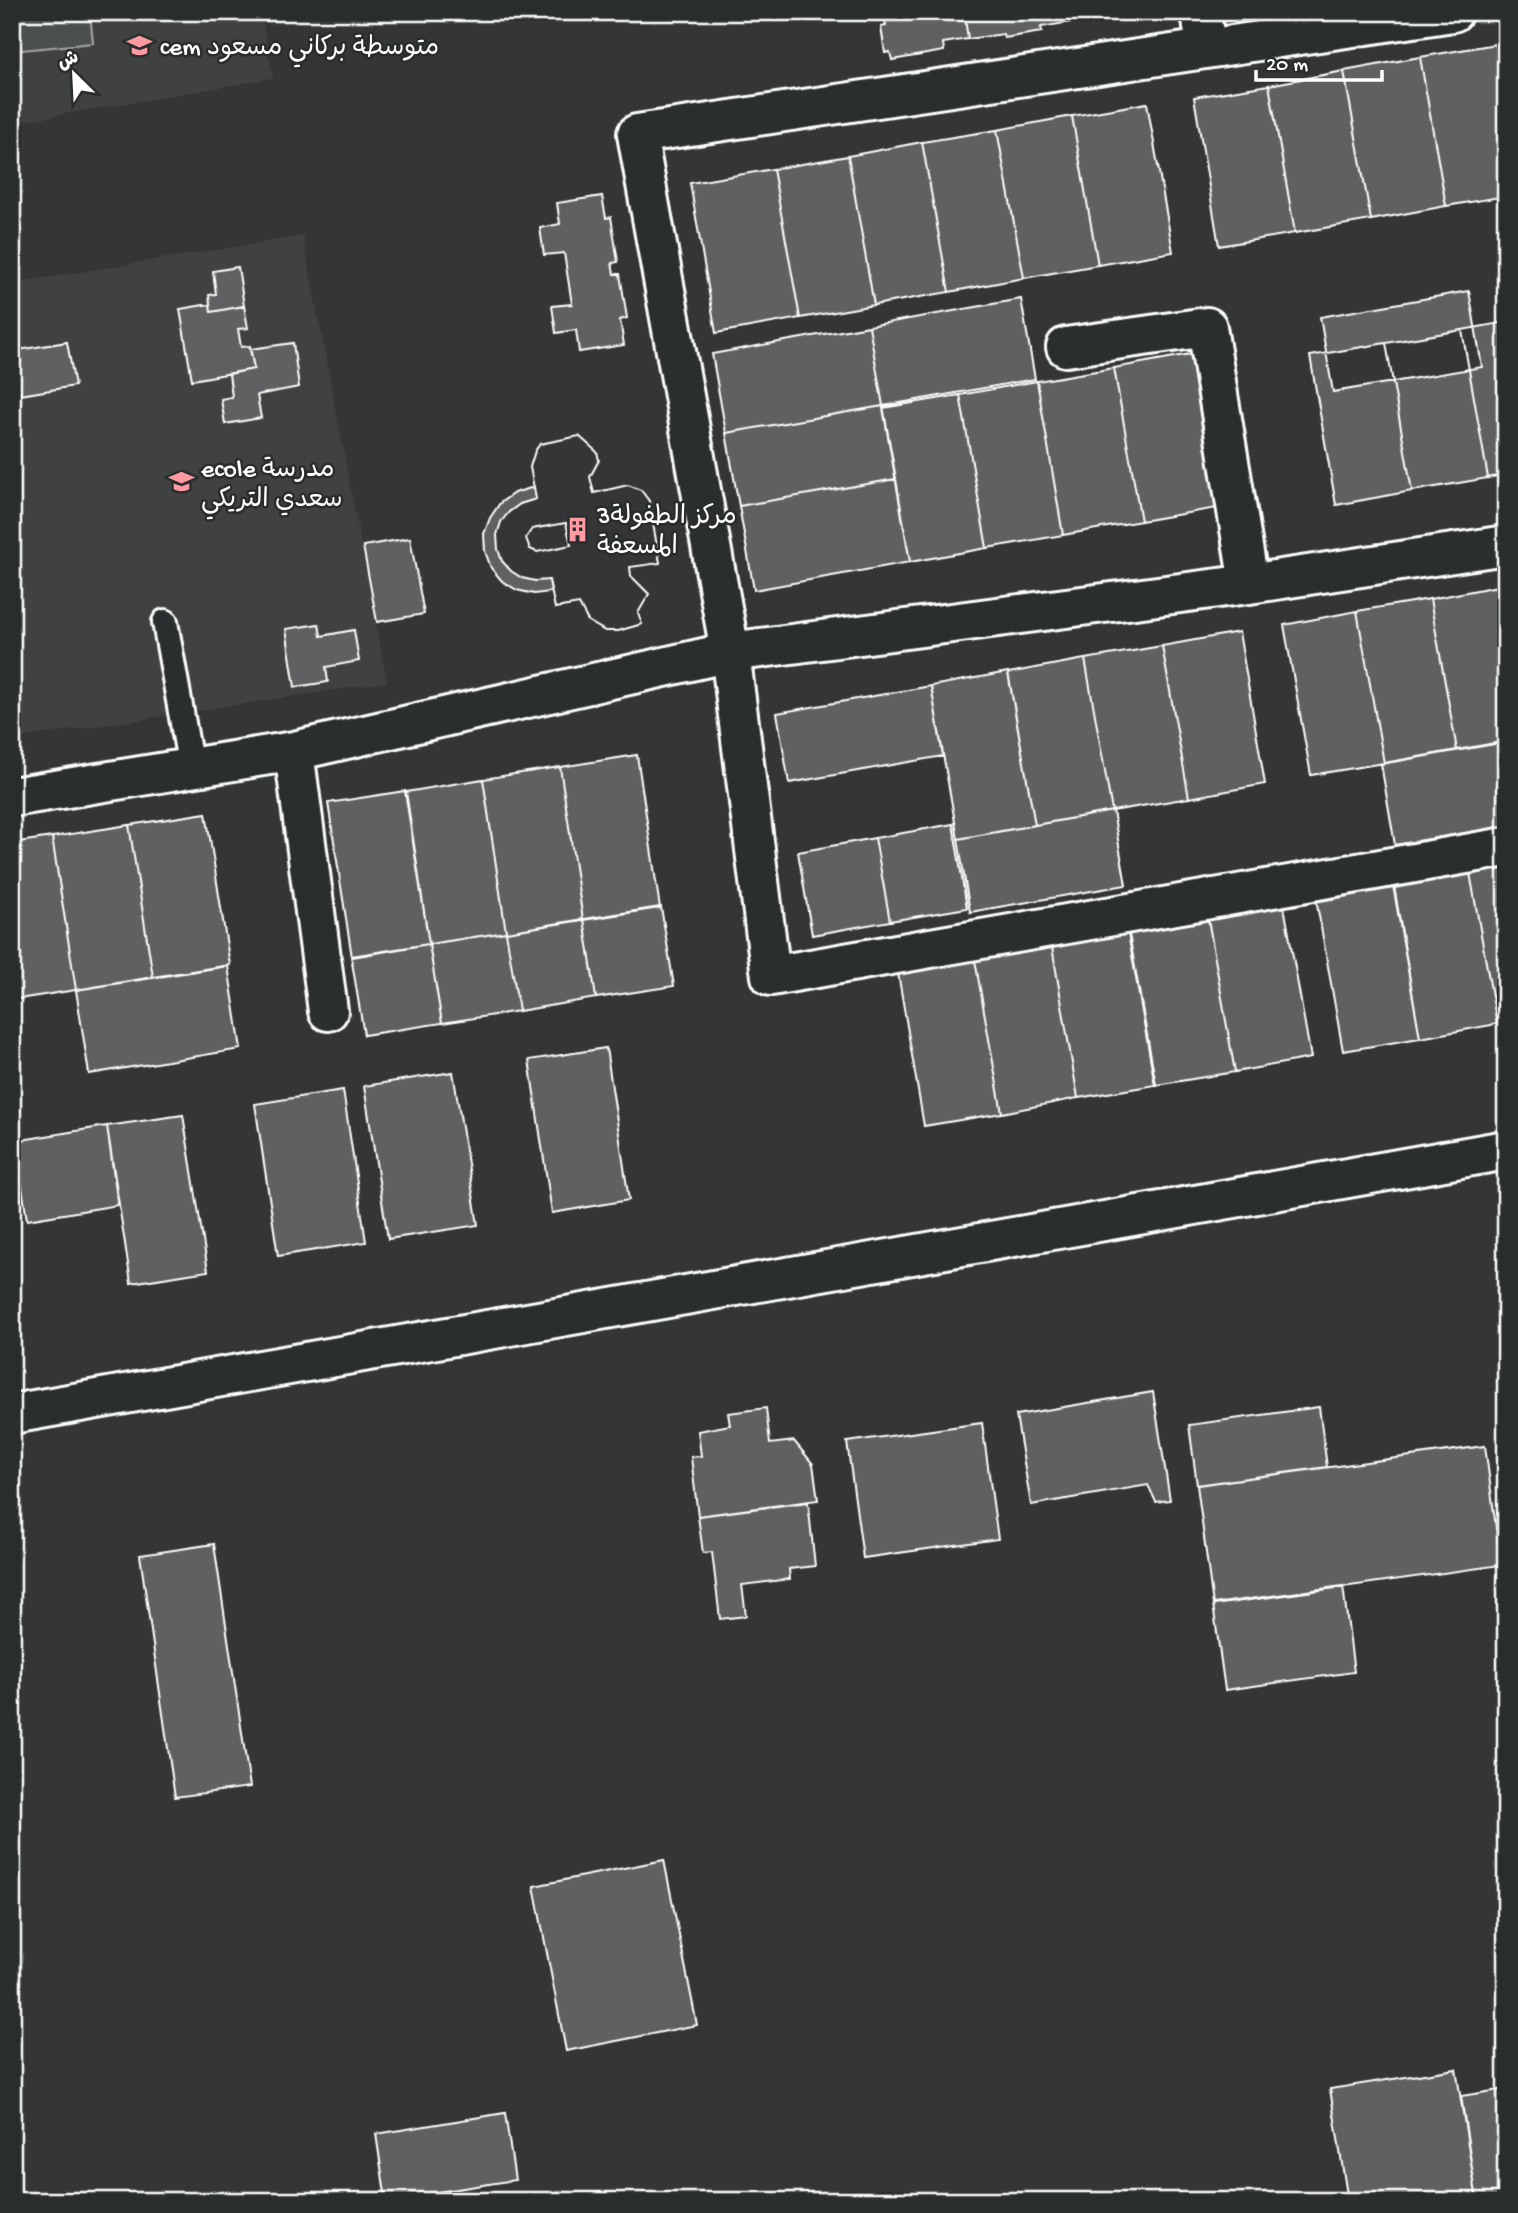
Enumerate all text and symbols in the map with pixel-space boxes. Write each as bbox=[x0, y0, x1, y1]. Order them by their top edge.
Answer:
school or university icon: cem متوسطة بركاني مسعود bbox=[126, 31, 154, 59]
place label: cem متوسطة بركاني مسعود bbox=[160, 34, 439, 68]
north arrow bbox=[38, 38, 108, 108]
scale bar bbox=[1256, 38, 1382, 82]
text: ش bbox=[54, 47, 83, 76]
text: 20 m bbox=[1266, 54, 1308, 79]
place label: ecole مدرسة سعدي التريكي bbox=[201, 456, 343, 520]
school or university icon: ecole مدرسة سعدي التريكي bbox=[167, 468, 195, 496]
place label: 3مركز الطفولة المسعفة bbox=[596, 503, 737, 564]
building icon: 3مركز الطفولة المسعفة bbox=[563, 515, 591, 543]

